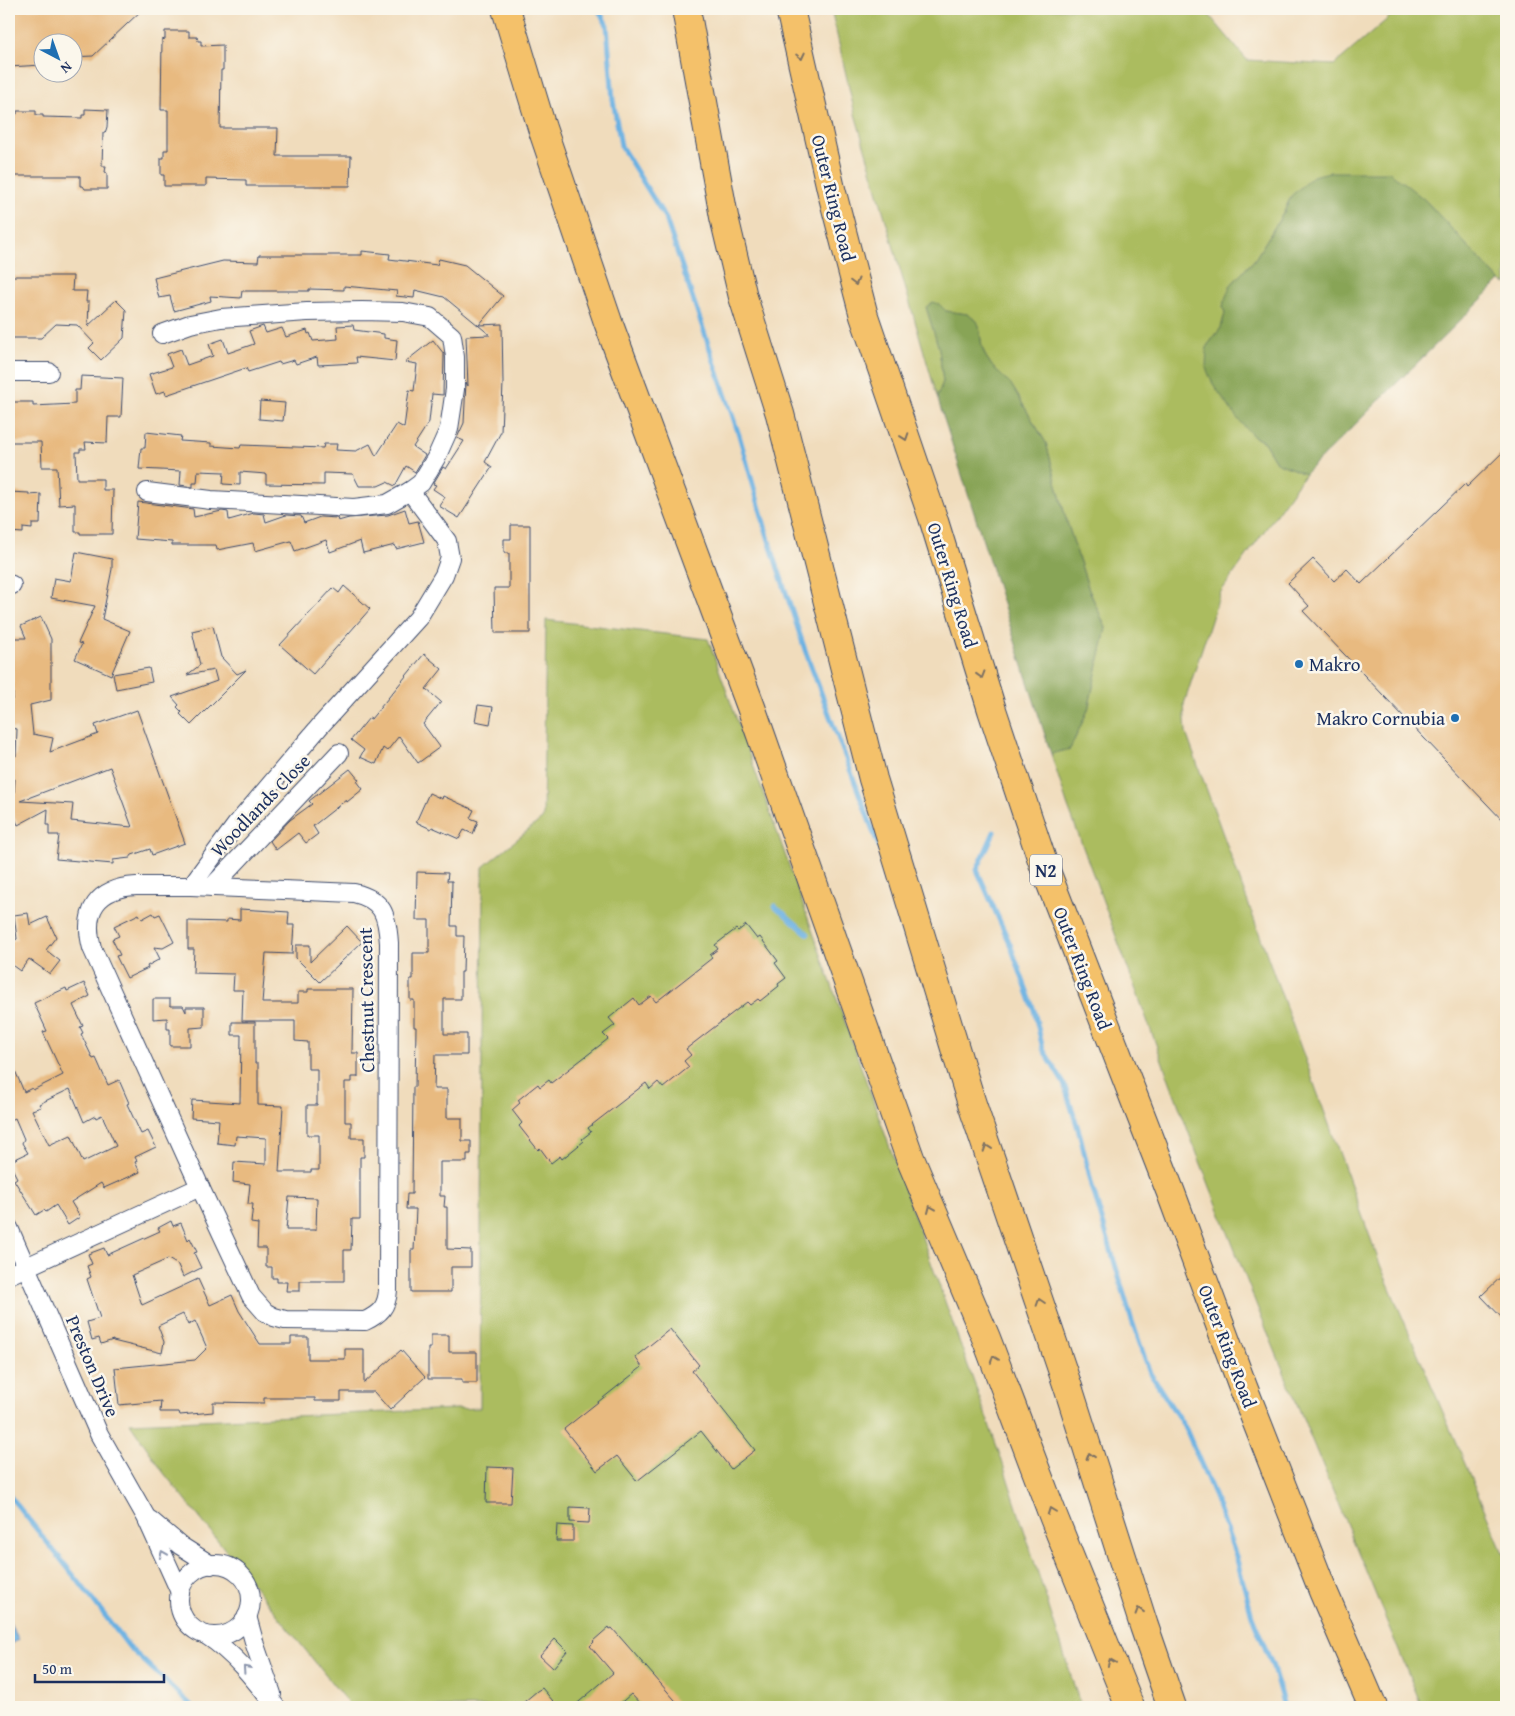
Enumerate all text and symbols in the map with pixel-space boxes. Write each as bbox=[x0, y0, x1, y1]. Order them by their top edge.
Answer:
north arrow bbox=[32, 32, 82, 82]
one-way arrow bbox=[795, 52, 806, 61]
text: N bbox=[56, 57, 77, 79]
street label: Outer Ring Road bbox=[805, 132, 863, 265]
one-way arrow bbox=[849, 278, 860, 287]
one-way arrow bbox=[900, 432, 910, 440]
street label: Outer Ring Road bbox=[921, 519, 986, 652]
place label: Makro bbox=[1309, 650, 1360, 678]
marker: Makro bbox=[1293, 658, 1305, 670]
one-way arrow bbox=[975, 670, 985, 679]
place label: Makro Cornubia bbox=[1316, 704, 1445, 732]
marker: Makro Cornubia bbox=[1449, 712, 1461, 724]
street label: Woodlands Close bbox=[204, 747, 317, 863]
road number: N2 bbox=[1030, 854, 1062, 886]
street label: Outer Ring Road bbox=[1047, 902, 1120, 1034]
street label: Chestnut Crescent bbox=[351, 927, 381, 1073]
one-way arrow bbox=[983, 1145, 993, 1153]
one-way arrow bbox=[927, 1205, 938, 1214]
street label: Outer Ring Road bbox=[1192, 1280, 1265, 1412]
one-way arrow bbox=[1036, 1298, 1046, 1307]
street label: Preston Drive bbox=[59, 1311, 127, 1421]
one-way arrow bbox=[990, 1355, 1000, 1364]
one-way arrow bbox=[1086, 1453, 1096, 1461]
one-way arrow bbox=[1047, 1507, 1057, 1516]
one-way arrow bbox=[159, 1550, 169, 1559]
one-way arrow bbox=[1135, 1608, 1145, 1616]
scale bar bbox=[35, 1651, 164, 1683]
text: 50 m bbox=[42, 1658, 73, 1679]
one-way arrow bbox=[1107, 1658, 1118, 1667]
one-way arrow bbox=[243, 1666, 252, 1675]

